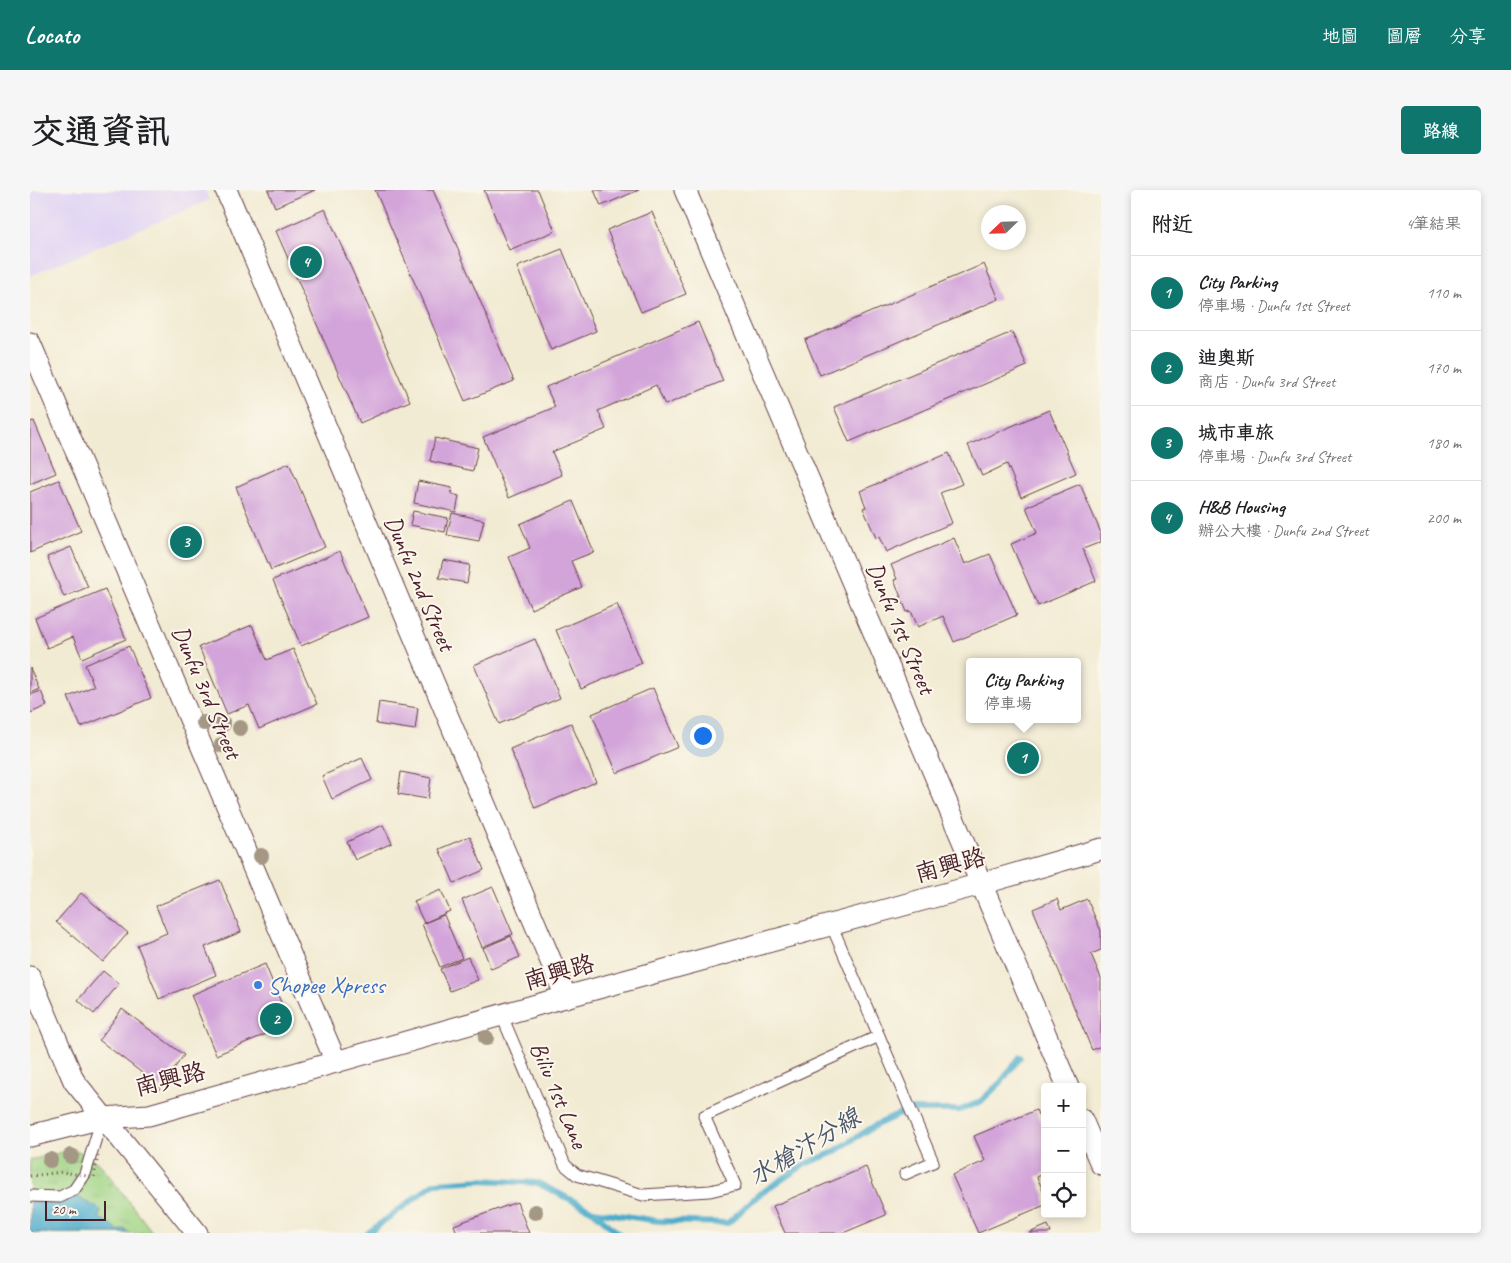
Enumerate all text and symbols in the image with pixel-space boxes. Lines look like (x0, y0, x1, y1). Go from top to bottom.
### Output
text: Locato (25, 20, 79, 50)
text: 地圖 (1322, 25, 1358, 47)
text: 圖層 (1386, 25, 1422, 47)
text: 分享 (1450, 25, 1486, 47)
button: 路線 (1401, 106, 1481, 154)
text: 交通資訊 (30, 109, 170, 154)
north arrow (981, 205, 1026, 250)
text: 附近 (1151, 211, 1193, 237)
text: 4筆結果 (1406, 214, 1461, 234)
pin: 4 (290, 243, 322, 281)
text: City Parking (1198, 270, 1277, 294)
text: 1 (1163, 283, 1171, 303)
text: 110 m (1427, 283, 1461, 303)
text: 停車場 · Dunfu 1st Street (1198, 296, 1350, 316)
text: 迪奧斯 (1198, 346, 1255, 370)
text: 2 (1163, 358, 1171, 378)
text: 170 m (1427, 358, 1461, 378)
text: 商店 · Dunfu 3rd Street (1198, 372, 1335, 392)
text: 城市車旅 (1198, 421, 1274, 445)
text: 3 (1163, 433, 1171, 453)
text: 180 m (1427, 433, 1461, 453)
text: 停車場 · Dunfu 3rd Street (1198, 447, 1351, 467)
text: H&B Housing (1198, 495, 1285, 519)
text: 4 (1163, 508, 1171, 528)
text: 200 m (1427, 508, 1461, 528)
street label: Dunfu 2nd Street (378, 511, 463, 657)
text: 辦公大樓 · Dunfu 2nd Street (1198, 521, 1369, 541)
pin: 3 (170, 523, 202, 561)
street label: Dunfu 1st Street (860, 558, 943, 700)
street label: Dunfu 3rd Street (166, 621, 249, 765)
popup (966, 658, 1081, 723)
text: City Parking (984, 668, 1063, 692)
text: 停車場 (984, 694, 1032, 714)
your location (690, 723, 716, 749)
pin: 1 (1007, 739, 1039, 777)
street label: 南興路 (911, 841, 989, 889)
street label: 南興路 (520, 948, 598, 996)
place label: Shopee Xpress (268, 970, 387, 1000)
marker: Shopee Xpress (252, 979, 264, 991)
pin: 2 (260, 1000, 292, 1038)
street label: Biliu 1st Lane (523, 1037, 596, 1155)
street label: 南興路 (131, 1056, 209, 1102)
map controls (1041, 1083, 1086, 1218)
button: + (1041, 1083, 1086, 1128)
water label: 水槍汴分線 (743, 1100, 868, 1193)
button: − (1041, 1128, 1086, 1173)
button: locate (1041, 1173, 1086, 1218)
scale bar (45, 1198, 106, 1221)
text: 20 m (52, 1201, 76, 1218)

